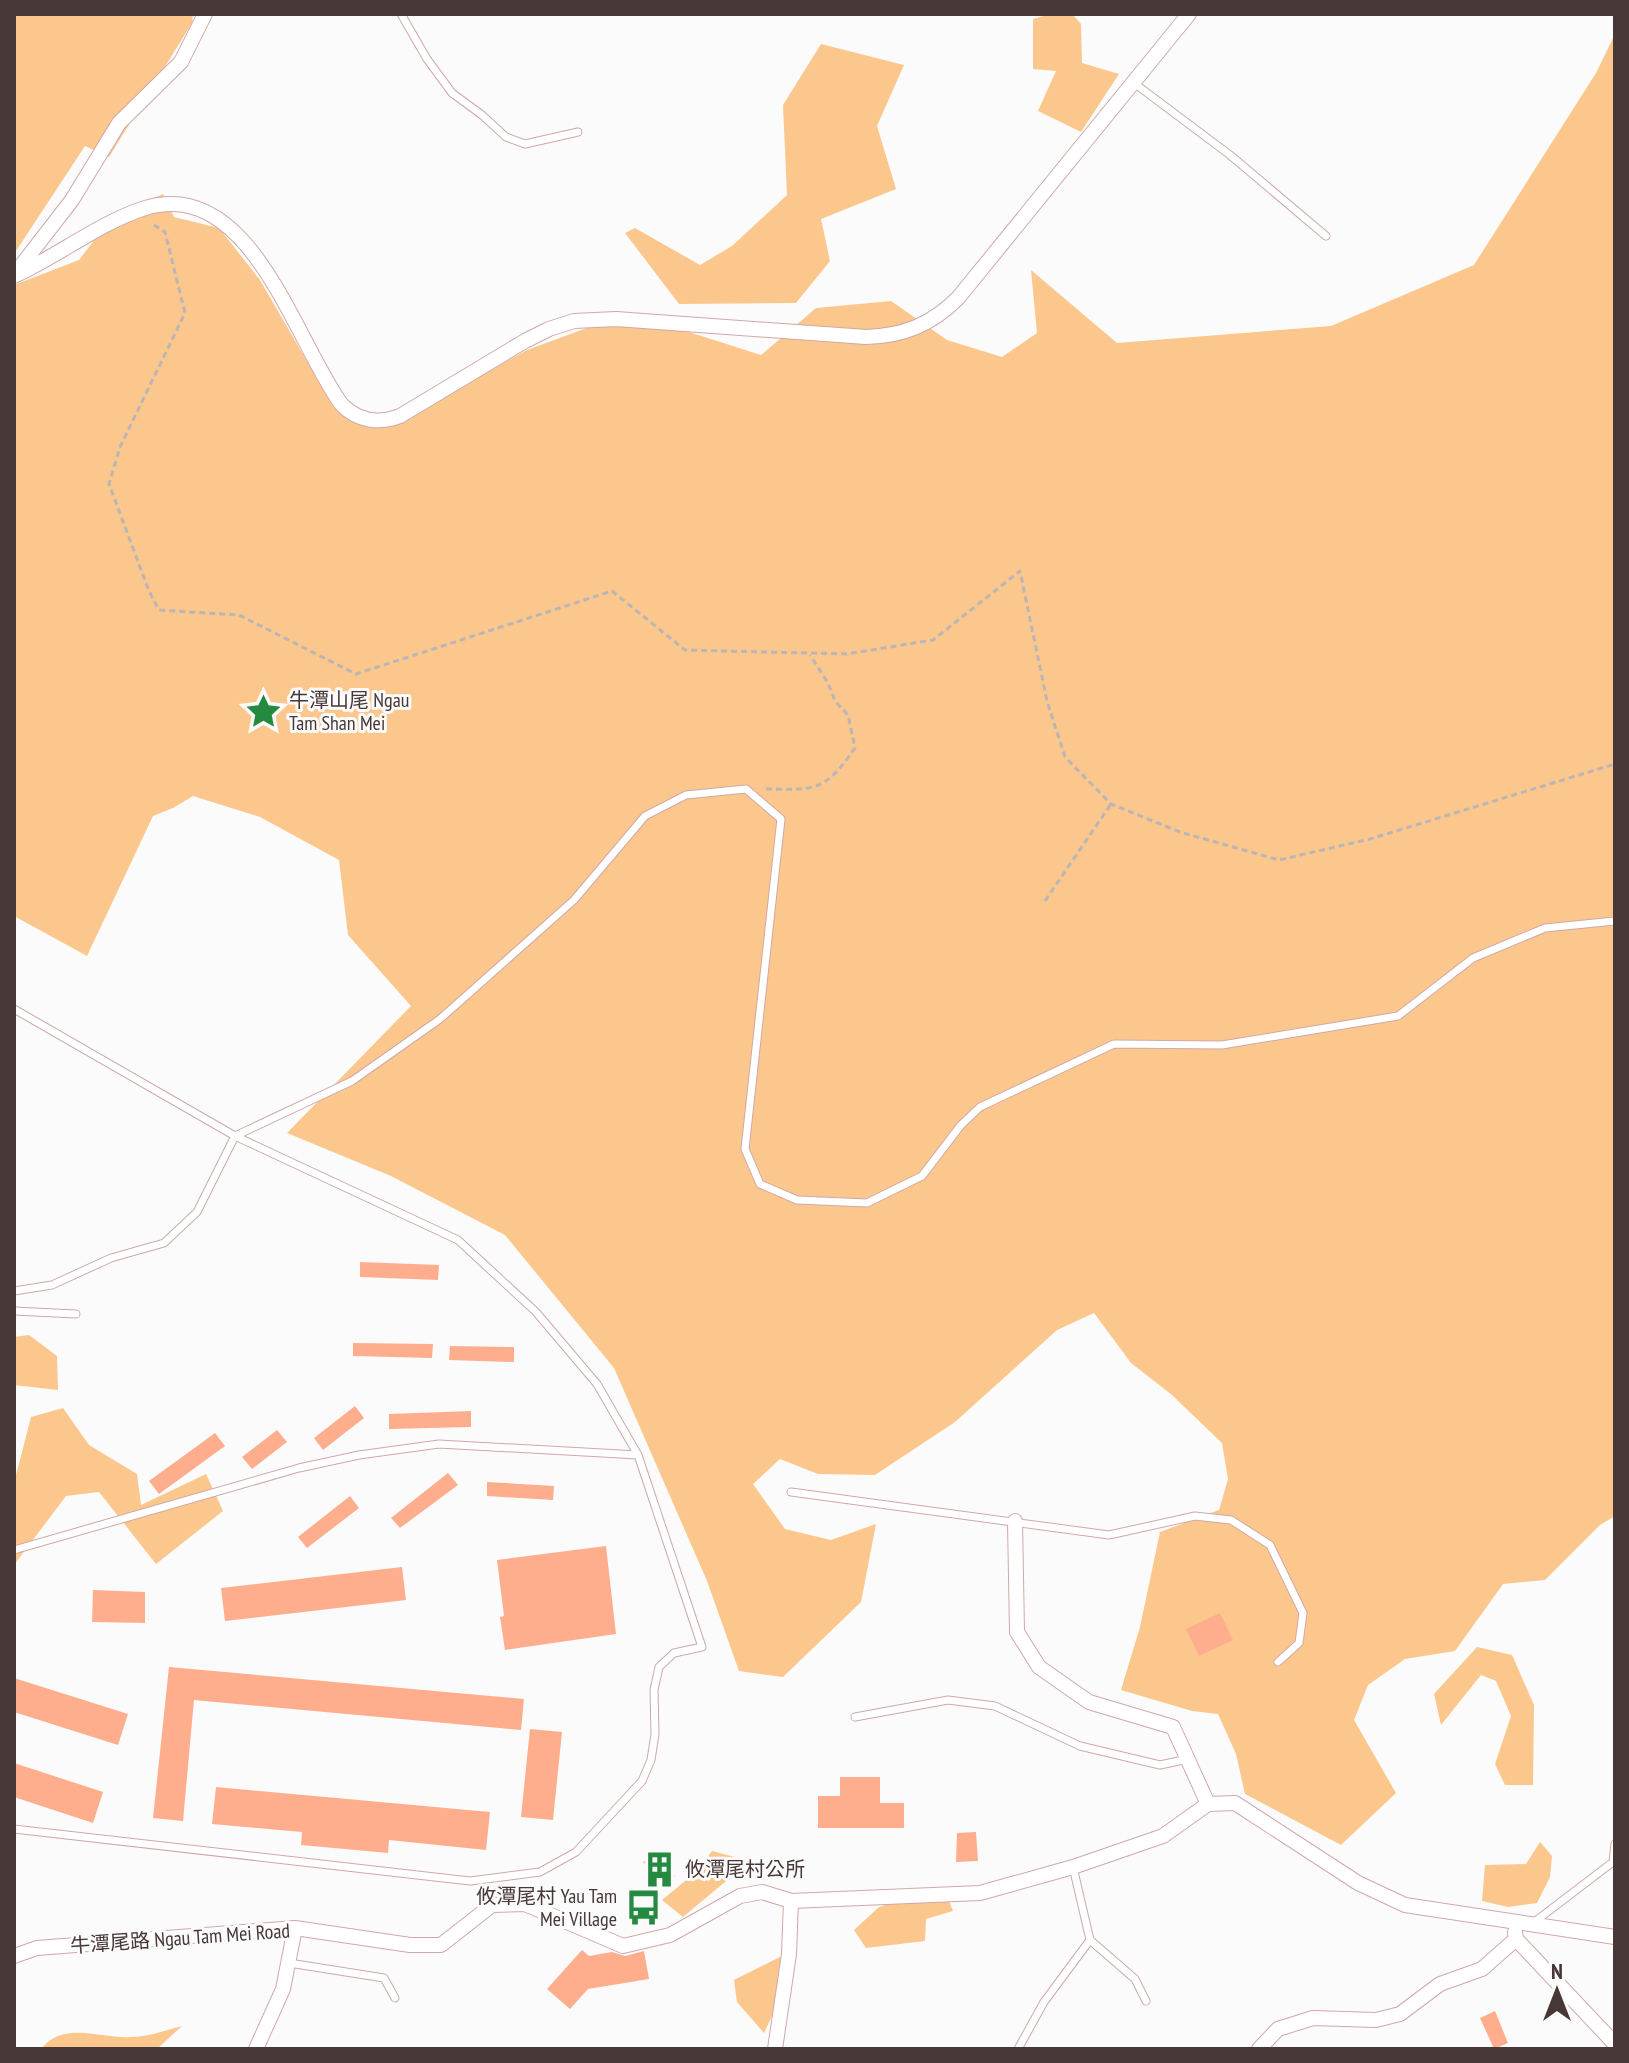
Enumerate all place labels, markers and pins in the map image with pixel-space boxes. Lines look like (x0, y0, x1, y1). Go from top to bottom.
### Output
place label: 牛潭山尾 Ngau Tam Shan Mei (289, 687, 409, 736)
place icon: 牛潭山尾 Ngau Tam Shan Mei (244, 692, 282, 730)
building icon: 攸潭尾村公所 (640, 1850, 678, 1888)
place label: 攸潭尾村公所 (685, 1856, 805, 1882)
place label: 攸潭尾村 Yau Tam Mei Village (476, 1883, 617, 1932)
bus stop icon: 攸潭尾村 Yau Tam Mei Village (624, 1888, 662, 1926)

